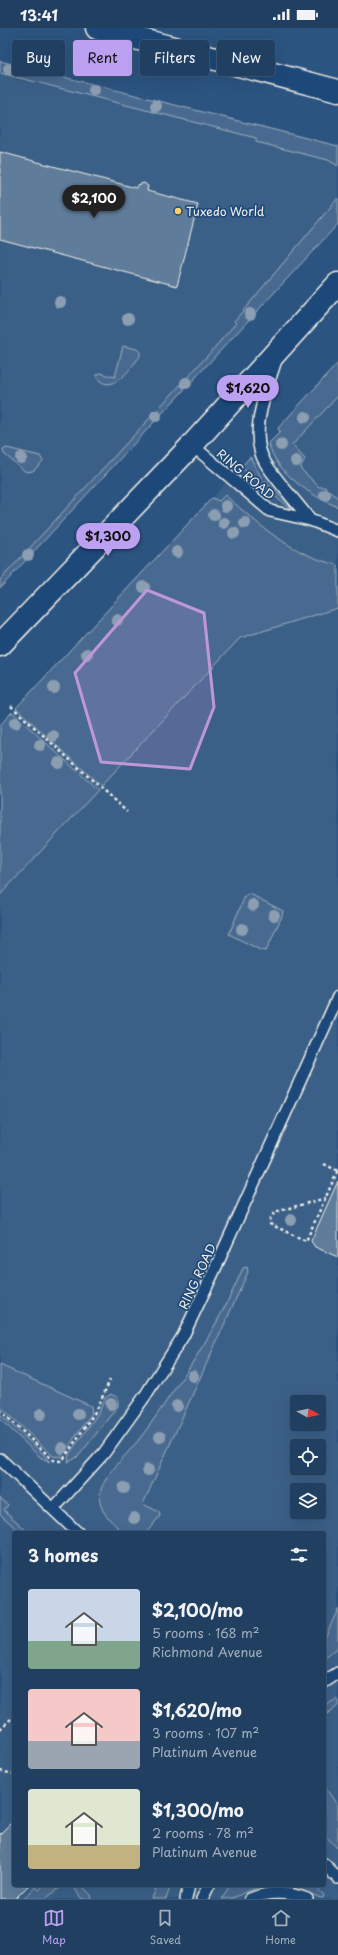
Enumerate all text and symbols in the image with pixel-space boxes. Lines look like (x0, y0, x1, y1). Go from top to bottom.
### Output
text: 13:41 (20, 3, 58, 26)
chip: Buy (12, 40, 65, 76)
chip: Rent (73, 40, 132, 76)
chip: Filters (140, 40, 209, 76)
chip: New (217, 40, 275, 76)
pin: $2,100 (61, 185, 127, 219)
text: $2,100 (71, 188, 117, 207)
place label: Tuxedo World (186, 202, 265, 220)
marker: Tuxedo World (173, 206, 183, 216)
pin: $1,620 (215, 375, 281, 409)
text: $1,620 (226, 378, 270, 397)
street label: RING ROAD (213, 444, 279, 504)
pin: $1,300 (75, 523, 141, 557)
text: $1,300 (85, 526, 131, 545)
street label: RING ROAD (174, 1240, 220, 1312)
north arrow (290, 1395, 326, 1431)
map controls (290, 1395, 326, 1519)
button: locate (290, 1439, 326, 1475)
button: layers (290, 1483, 326, 1519)
text: 3 homes (28, 1542, 98, 1568)
icon: filters (288, 1544, 310, 1566)
text: $2,100/mo (152, 1597, 243, 1623)
icon: home (60, 1605, 108, 1653)
text: 5 rooms · 168 m² (152, 1623, 259, 1642)
text: Richmond Avenue (152, 1642, 263, 1661)
text: $1,620/mo (152, 1697, 242, 1723)
icon: home (60, 1705, 108, 1753)
text: 3 rooms · 107 m² (152, 1723, 259, 1742)
text: Platinum Avenue (152, 1742, 257, 1761)
text: $1,300/mo (152, 1797, 244, 1823)
icon: home (60, 1805, 108, 1853)
text: 2 rooms · 78 m² (152, 1823, 254, 1842)
text: Platinum Avenue (152, 1842, 257, 1861)
tab: Map (42, 1907, 66, 1948)
tab: Saved (150, 1907, 181, 1948)
tab: Home (265, 1907, 296, 1948)

